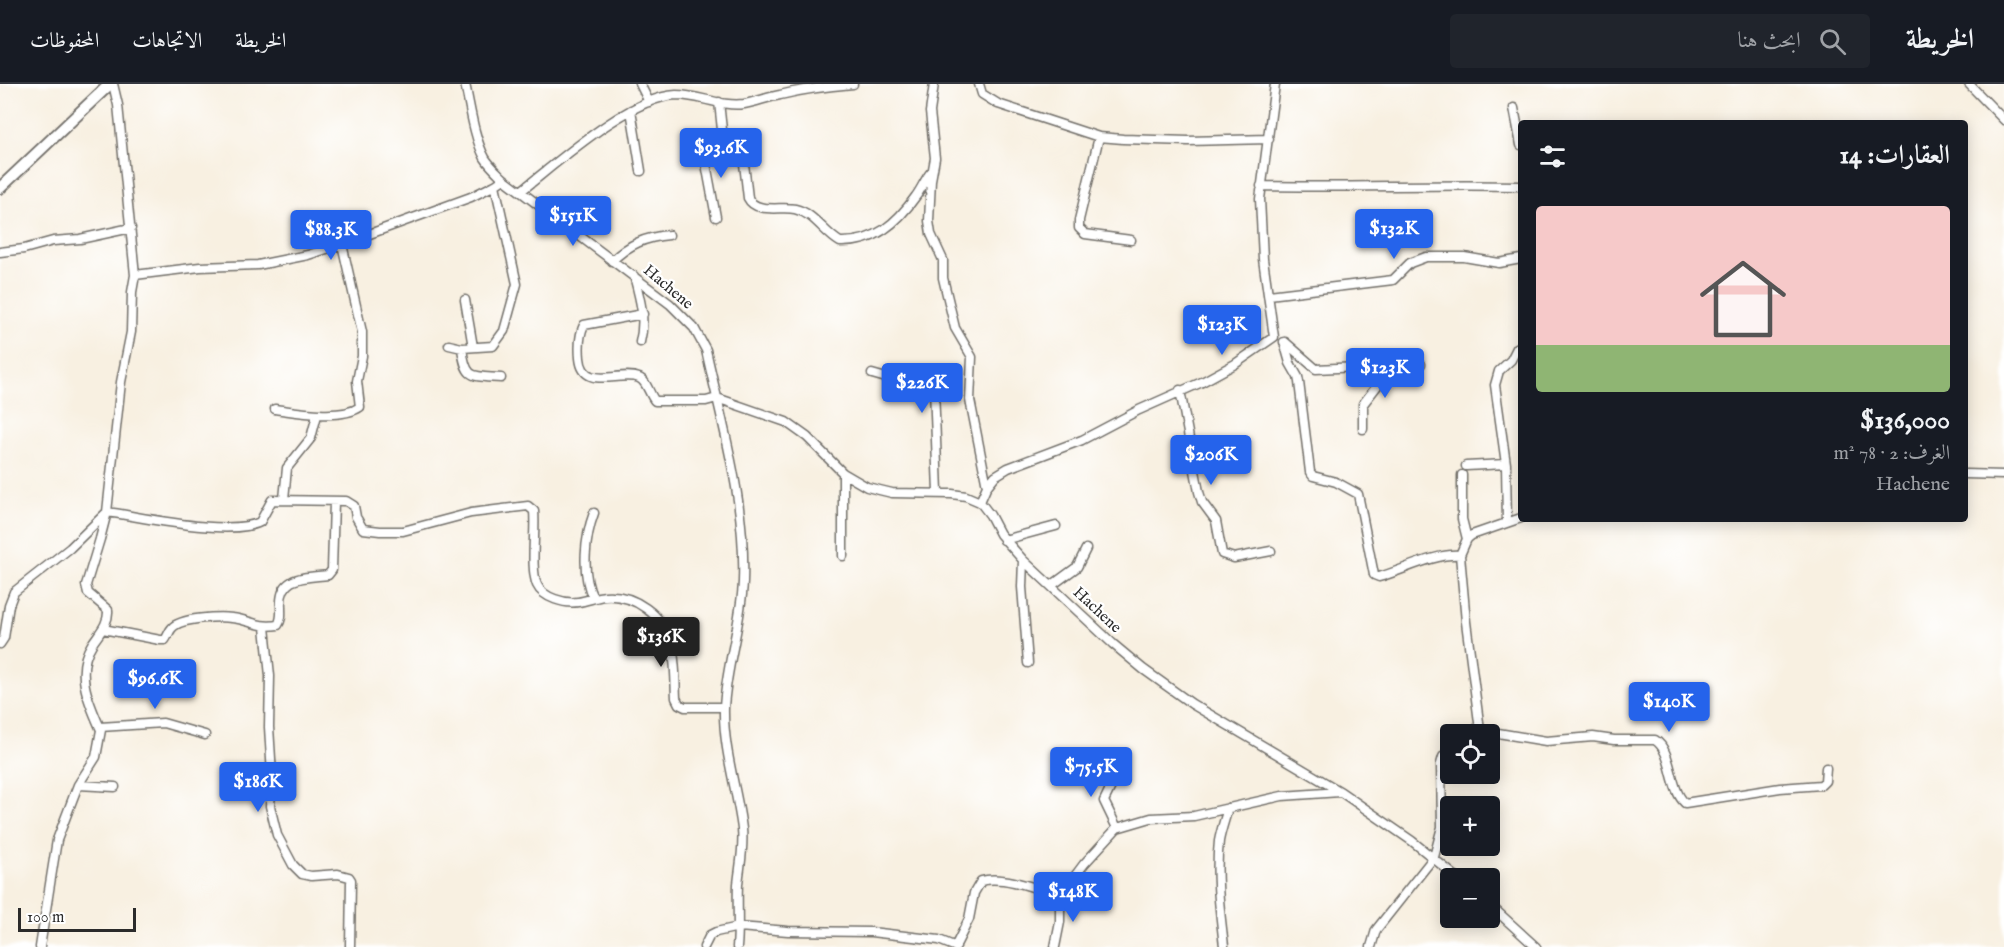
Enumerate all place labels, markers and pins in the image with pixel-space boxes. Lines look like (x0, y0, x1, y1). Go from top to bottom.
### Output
pin: $93.6K (672, 128, 770, 179)
pin: $151K (531, 196, 615, 247)
pin: $132K (1352, 209, 1436, 260)
pin: $88.3K (282, 210, 380, 261)
pin: $123K (1180, 305, 1264, 356)
pin: $123K (1343, 348, 1427, 399)
pin: $226K (880, 363, 964, 414)
pin: $206K (1169, 435, 1253, 486)
pin: $136K (619, 617, 703, 668)
pin: $96.6K (106, 659, 204, 710)
pin: $140K (1627, 682, 1711, 733)
pin: $75.5K (1042, 747, 1140, 798)
pin: $186K (216, 762, 300, 813)
pin: $148K (1031, 872, 1115, 923)

